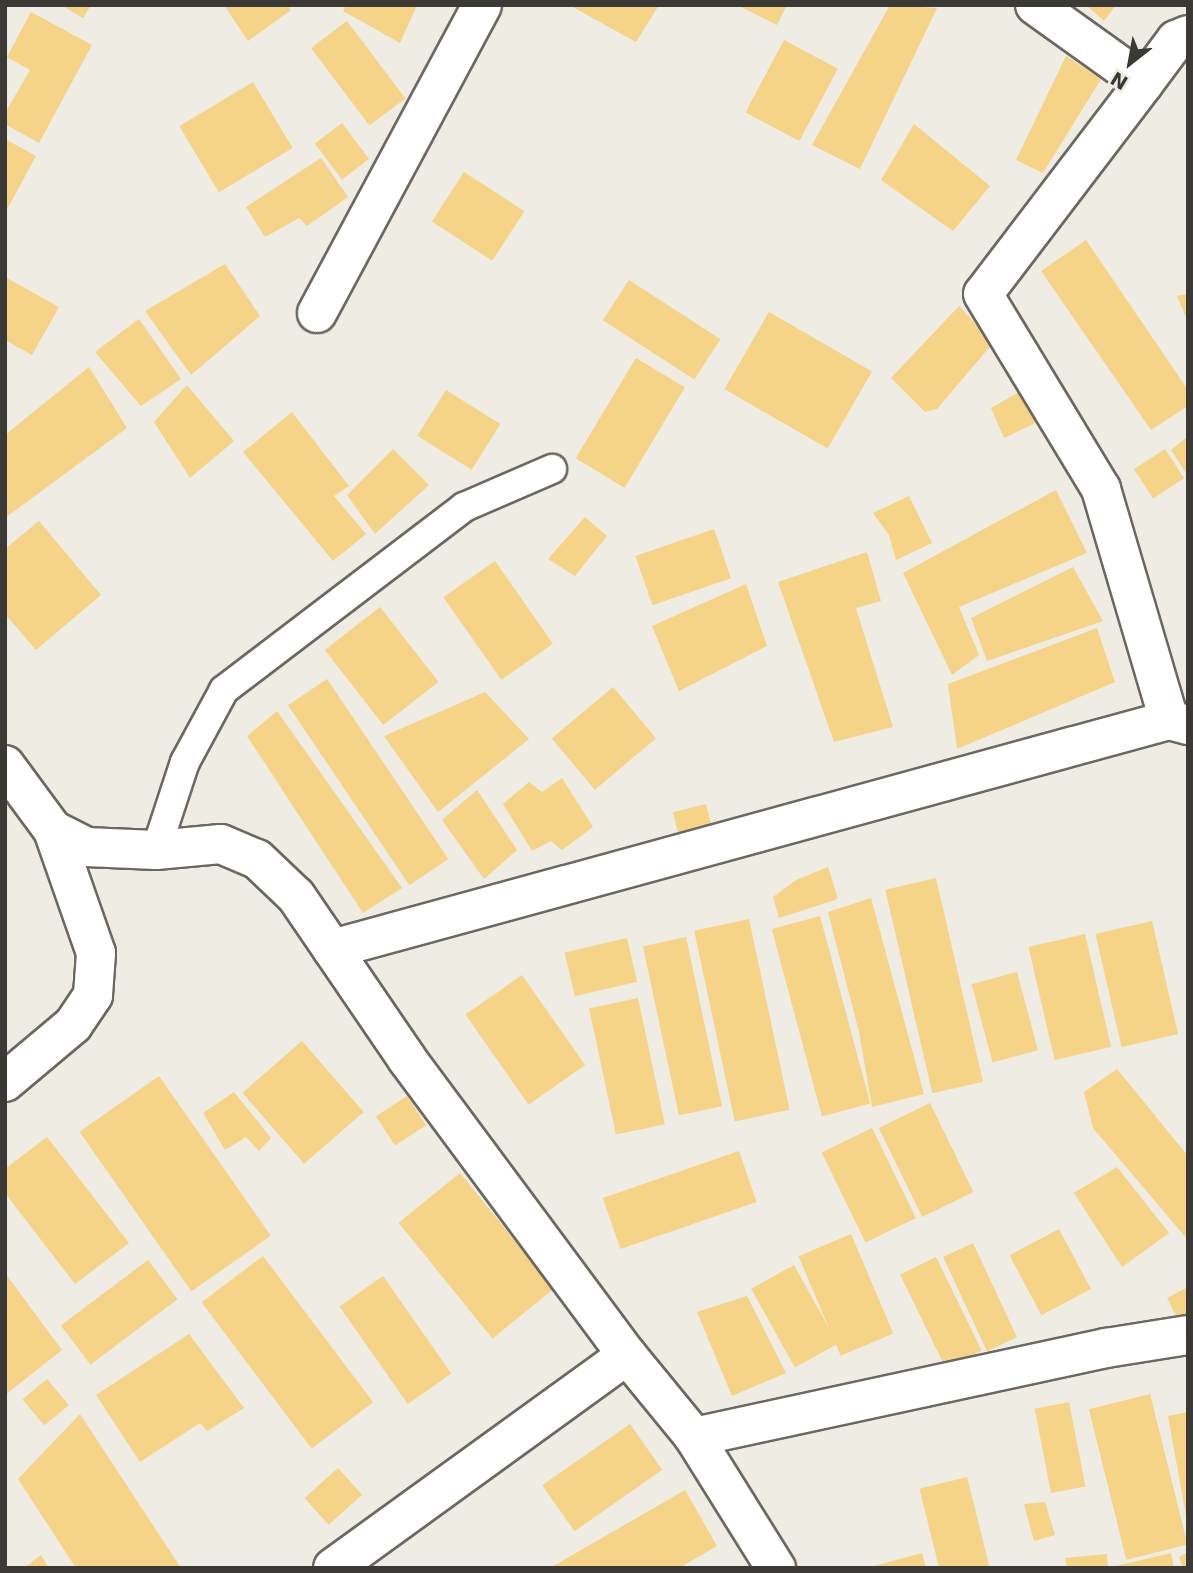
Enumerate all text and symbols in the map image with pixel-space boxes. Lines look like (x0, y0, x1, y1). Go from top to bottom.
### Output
north arrow (1095, 28, 1165, 98)
text: N (1107, 67, 1132, 95)

